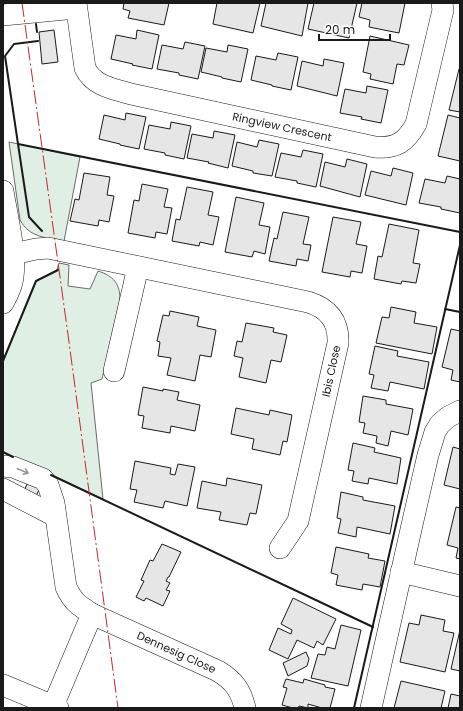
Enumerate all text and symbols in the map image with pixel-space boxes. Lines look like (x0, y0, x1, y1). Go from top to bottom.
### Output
scale bar (319, 16, 390, 42)
text: 20 m (325, 21, 355, 38)
street label: Ringview Crescent (231, 108, 333, 145)
street label: Ibis Close (318, 344, 344, 398)
one-way arrow (17, 468, 29, 475)
street label: Dennesig Close (134, 627, 219, 677)

